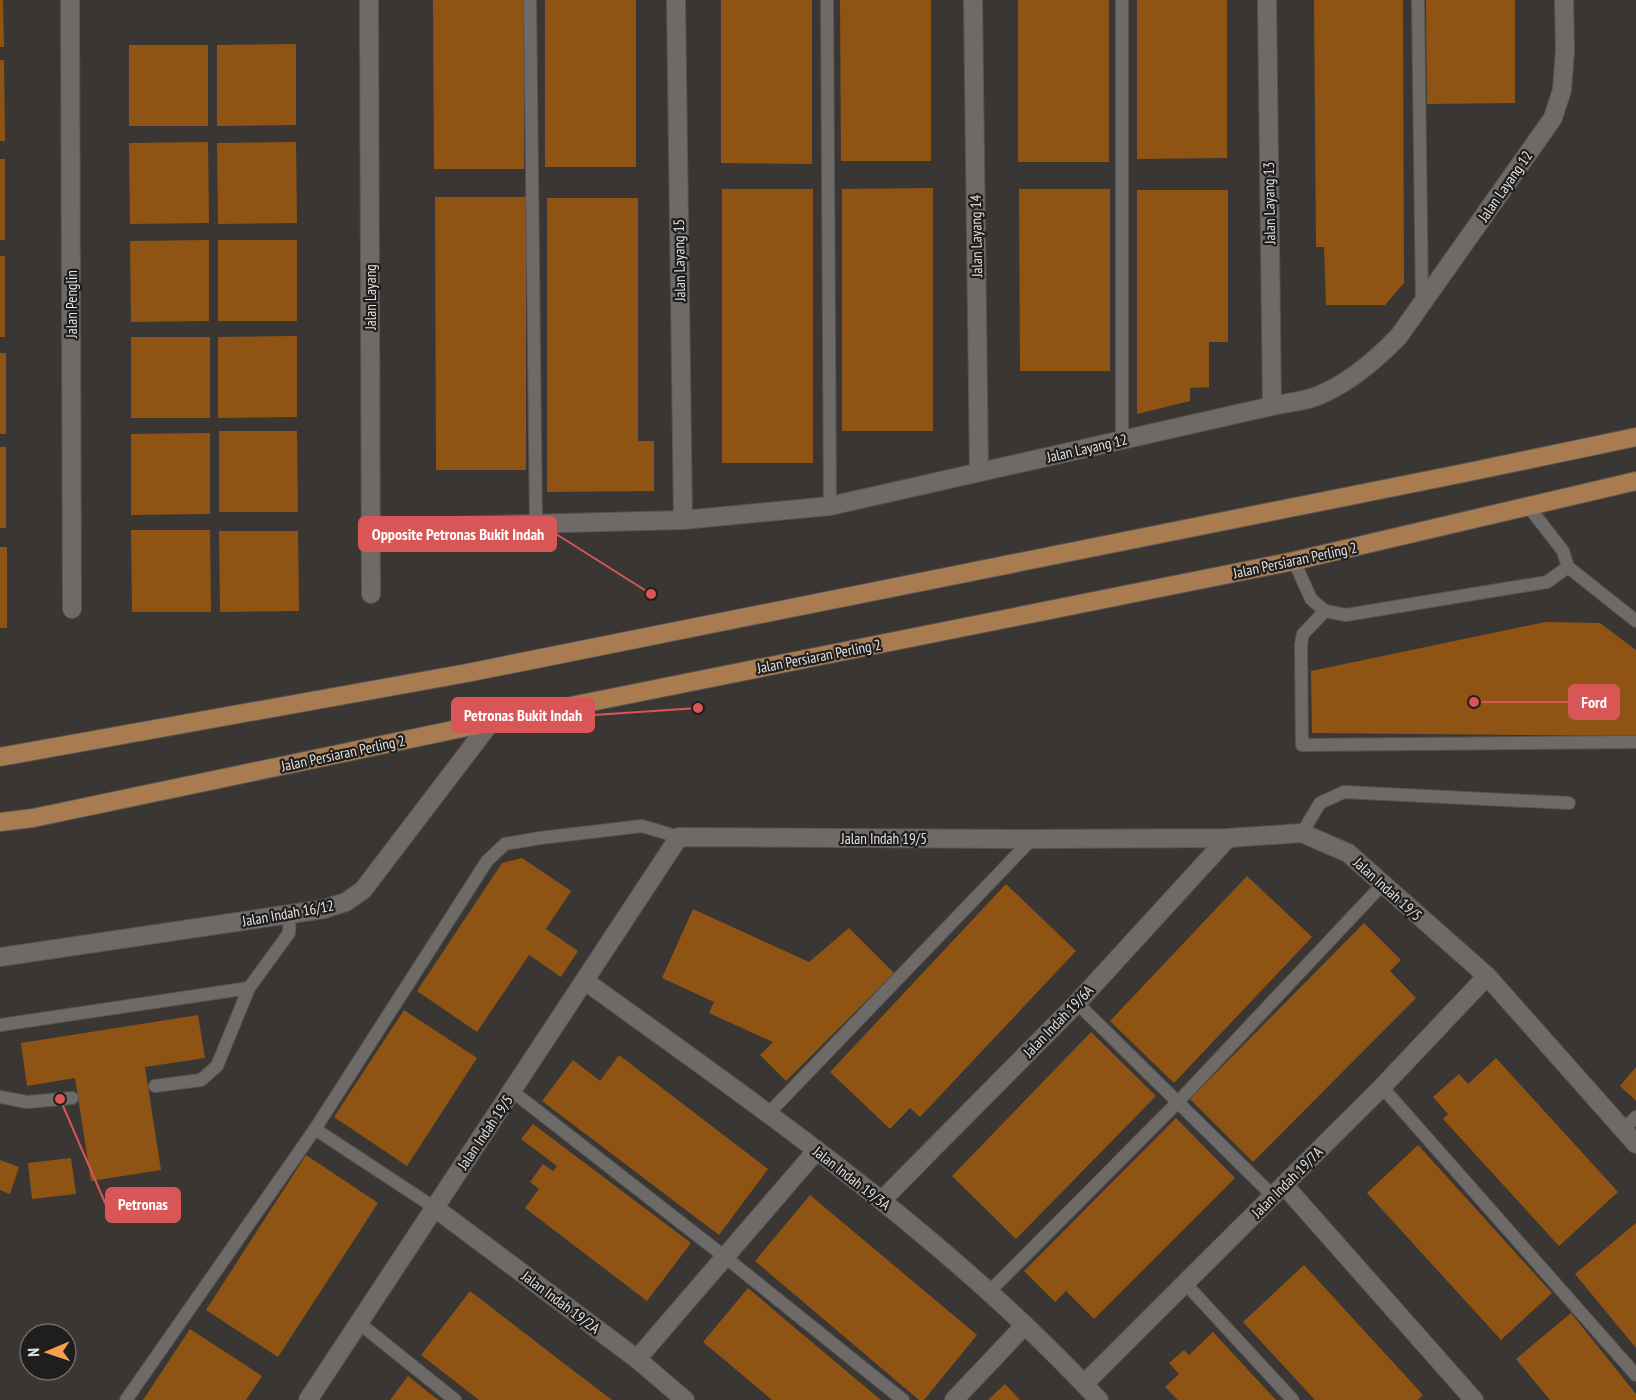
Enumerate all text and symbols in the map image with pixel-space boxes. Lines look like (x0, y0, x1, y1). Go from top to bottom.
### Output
street label: Jalan Layang 12 (1473, 147, 1536, 226)
street label: Jalan Layang 13 (1259, 162, 1279, 245)
street label: Jalan Layang 14 (966, 194, 986, 278)
street label: Jalan Layang 15 (669, 219, 689, 302)
street label: Jalan Layang (361, 264, 380, 331)
street label: Jalan Penglin (62, 270, 81, 339)
street label: Jalan Layang 12 (1044, 429, 1129, 467)
callout: Opposite Petronas Bukit Indah (359, 517, 556, 551)
text: Opposite Petronas Bukit Indah (372, 524, 544, 544)
street label: Jalan Persiaran Perling 2 (1230, 538, 1359, 583)
street label: Jalan Persiaran Perling 2 (754, 635, 883, 678)
callout: Ford (1569, 685, 1619, 719)
text: Ford (1581, 692, 1607, 712)
callout: Petronas Bukit Indah (452, 698, 594, 732)
text: Petronas Bukit Indah (464, 705, 582, 725)
street label: Jalan Persiaran Perling 2 (278, 731, 407, 776)
street label: Jalan Indah 19/5 (840, 829, 927, 848)
street label: Jalan Indah 19/5 (1349, 853, 1426, 925)
street label: Jalan Indah 16/12 (240, 896, 335, 931)
street label: Jalan Indah 19/6A (1018, 980, 1098, 1062)
street label: Jalan Indah 19/5 (453, 1091, 517, 1174)
street label: Jalan Indah 19/3A (809, 1141, 895, 1215)
street label: Jalan Indah 19/7A (1247, 1142, 1327, 1222)
callout: Petronas (106, 1188, 180, 1222)
text: Petronas (118, 1194, 168, 1214)
street label: Jalan Indah 19/2A (517, 1266, 605, 1338)
north arrow (18, 1322, 78, 1382)
text: N (23, 1348, 43, 1357)

